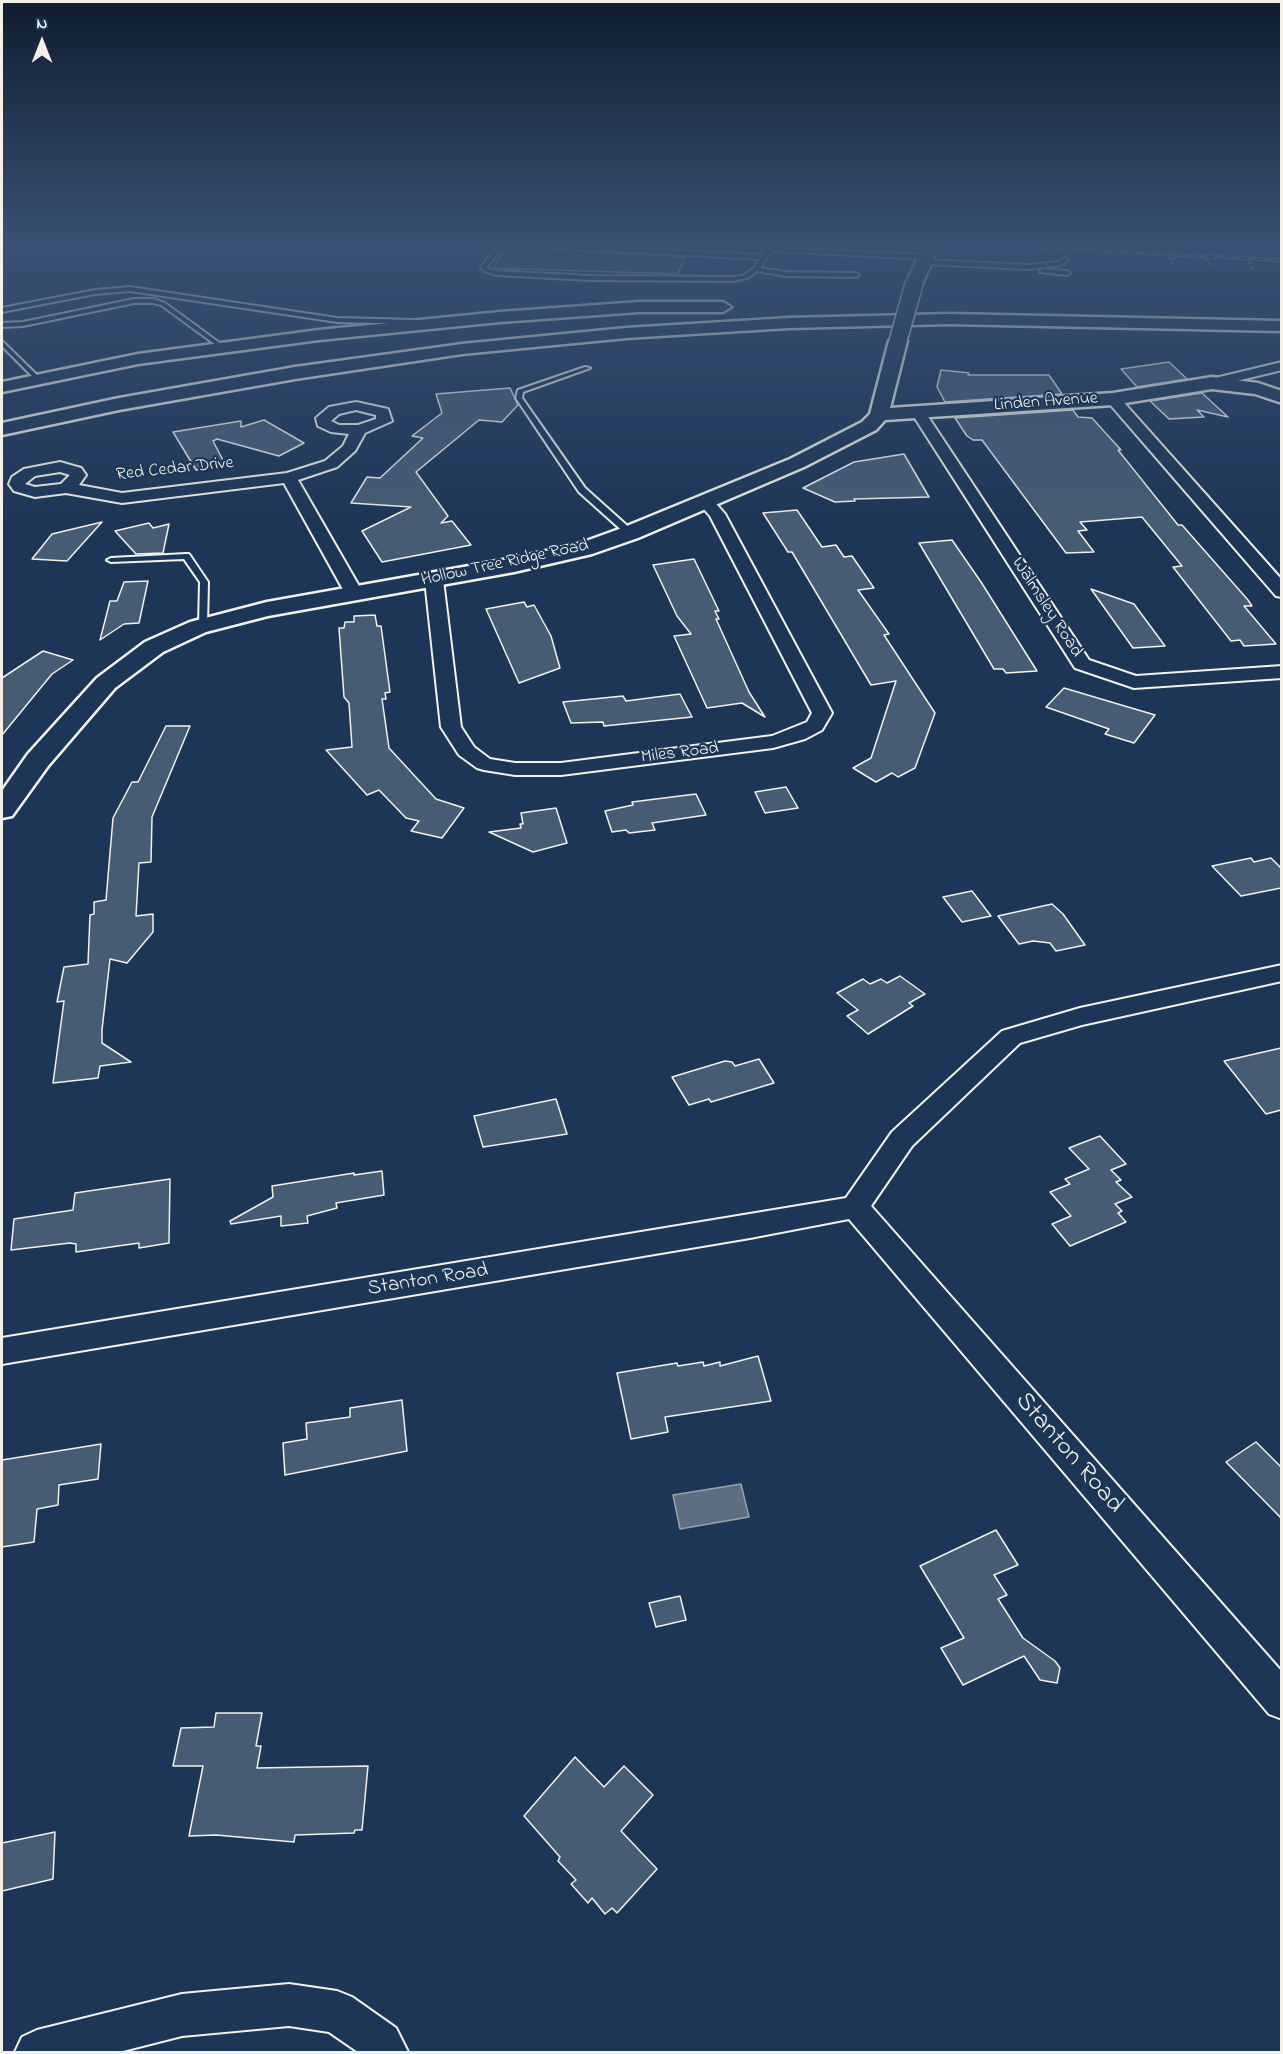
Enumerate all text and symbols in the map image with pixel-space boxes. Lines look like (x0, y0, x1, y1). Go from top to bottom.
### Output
north arrow (12, 12, 72, 72)
text: N (37, 12, 47, 36)
street label: Linden Avenue (993, 389, 1099, 417)
street label: Red Cedar Drive (115, 453, 235, 487)
street label: Hollow Tree Ridge Road (419, 536, 591, 592)
street label: Walmsley Road (1006, 554, 1086, 662)
street label: Miles Road (640, 739, 720, 769)
street label: Stanton Road (366, 1259, 490, 1303)
street label: Stanton Road (1007, 1387, 1129, 1521)

